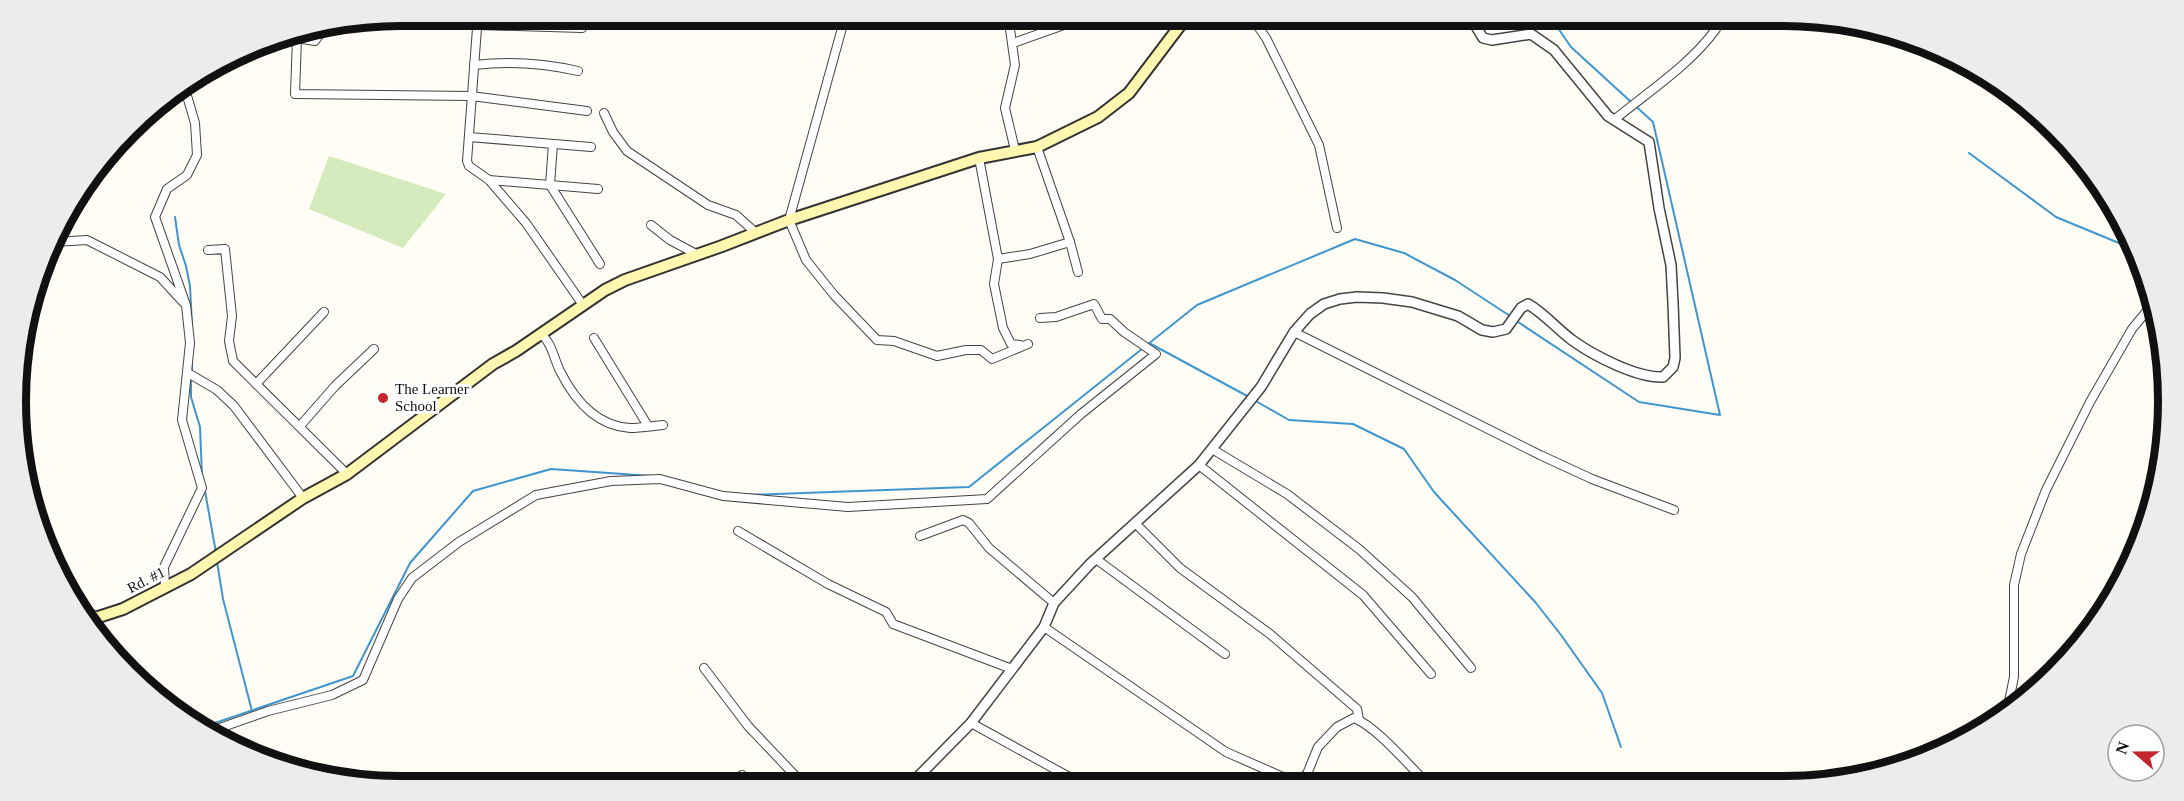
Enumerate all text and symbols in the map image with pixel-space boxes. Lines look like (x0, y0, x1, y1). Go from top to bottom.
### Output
place label: The Learner School (395, 381, 469, 414)
marker: The Learner School (376, 391, 390, 405)
street label: Rd. #1 (125, 564, 167, 596)
north arrow (2106, 723, 2166, 783)
text: N (2112, 739, 2132, 756)

